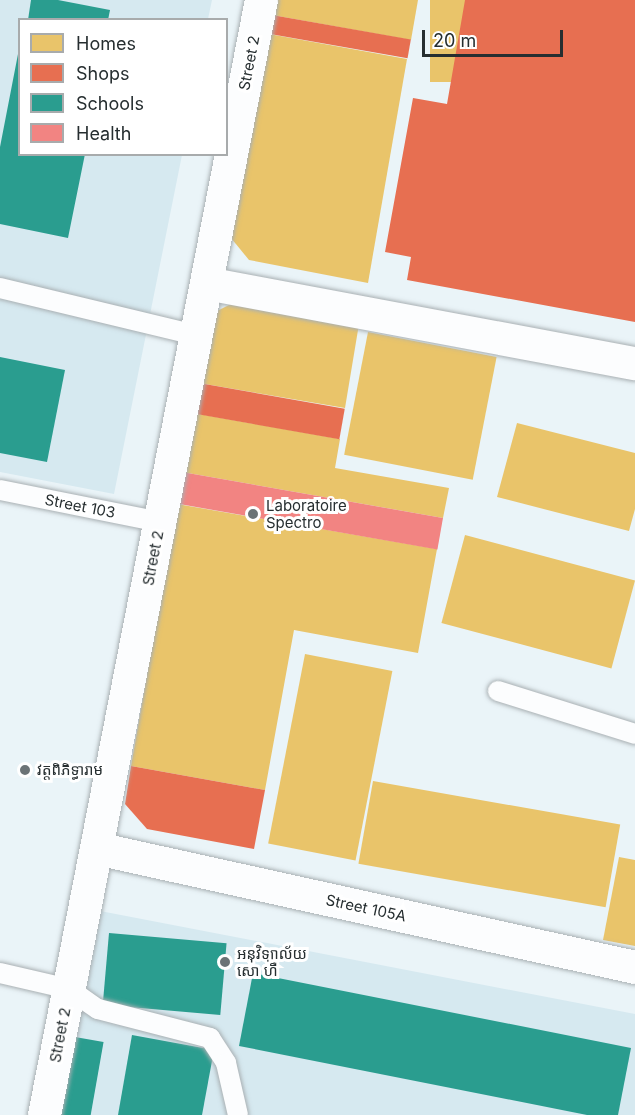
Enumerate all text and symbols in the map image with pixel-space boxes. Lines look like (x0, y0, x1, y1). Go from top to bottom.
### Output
legend (18, 18, 228, 156)
scale bar (425, 18, 566, 56)
text: 20 m (433, 30, 476, 51)
text: Homes (76, 33, 136, 54)
street label: Street 2 (235, 34, 263, 92)
text: Shops (76, 63, 130, 84)
text: Schools (76, 93, 144, 114)
text: Health (76, 123, 131, 144)
street label: Street 103 (43, 490, 117, 522)
place label: Laboratoire Spectro (266, 496, 347, 531)
marker: Laboratoire Spectro (244, 505, 262, 523)
street label: Street 2 (139, 529, 167, 587)
place label: វត្តពិភិទ្ធារាម (37, 761, 103, 779)
marker: វត្តពិភិទ្ធារាម (18, 763, 32, 777)
street label: Street 105A (324, 891, 408, 925)
place label: អនុវិទ្យាល័យ សោ ហឺ (237, 944, 307, 979)
marker: អនុវិទ្យាល័យ សោ ហឺ (218, 955, 232, 969)
street label: Street 2 (46, 1006, 74, 1064)

